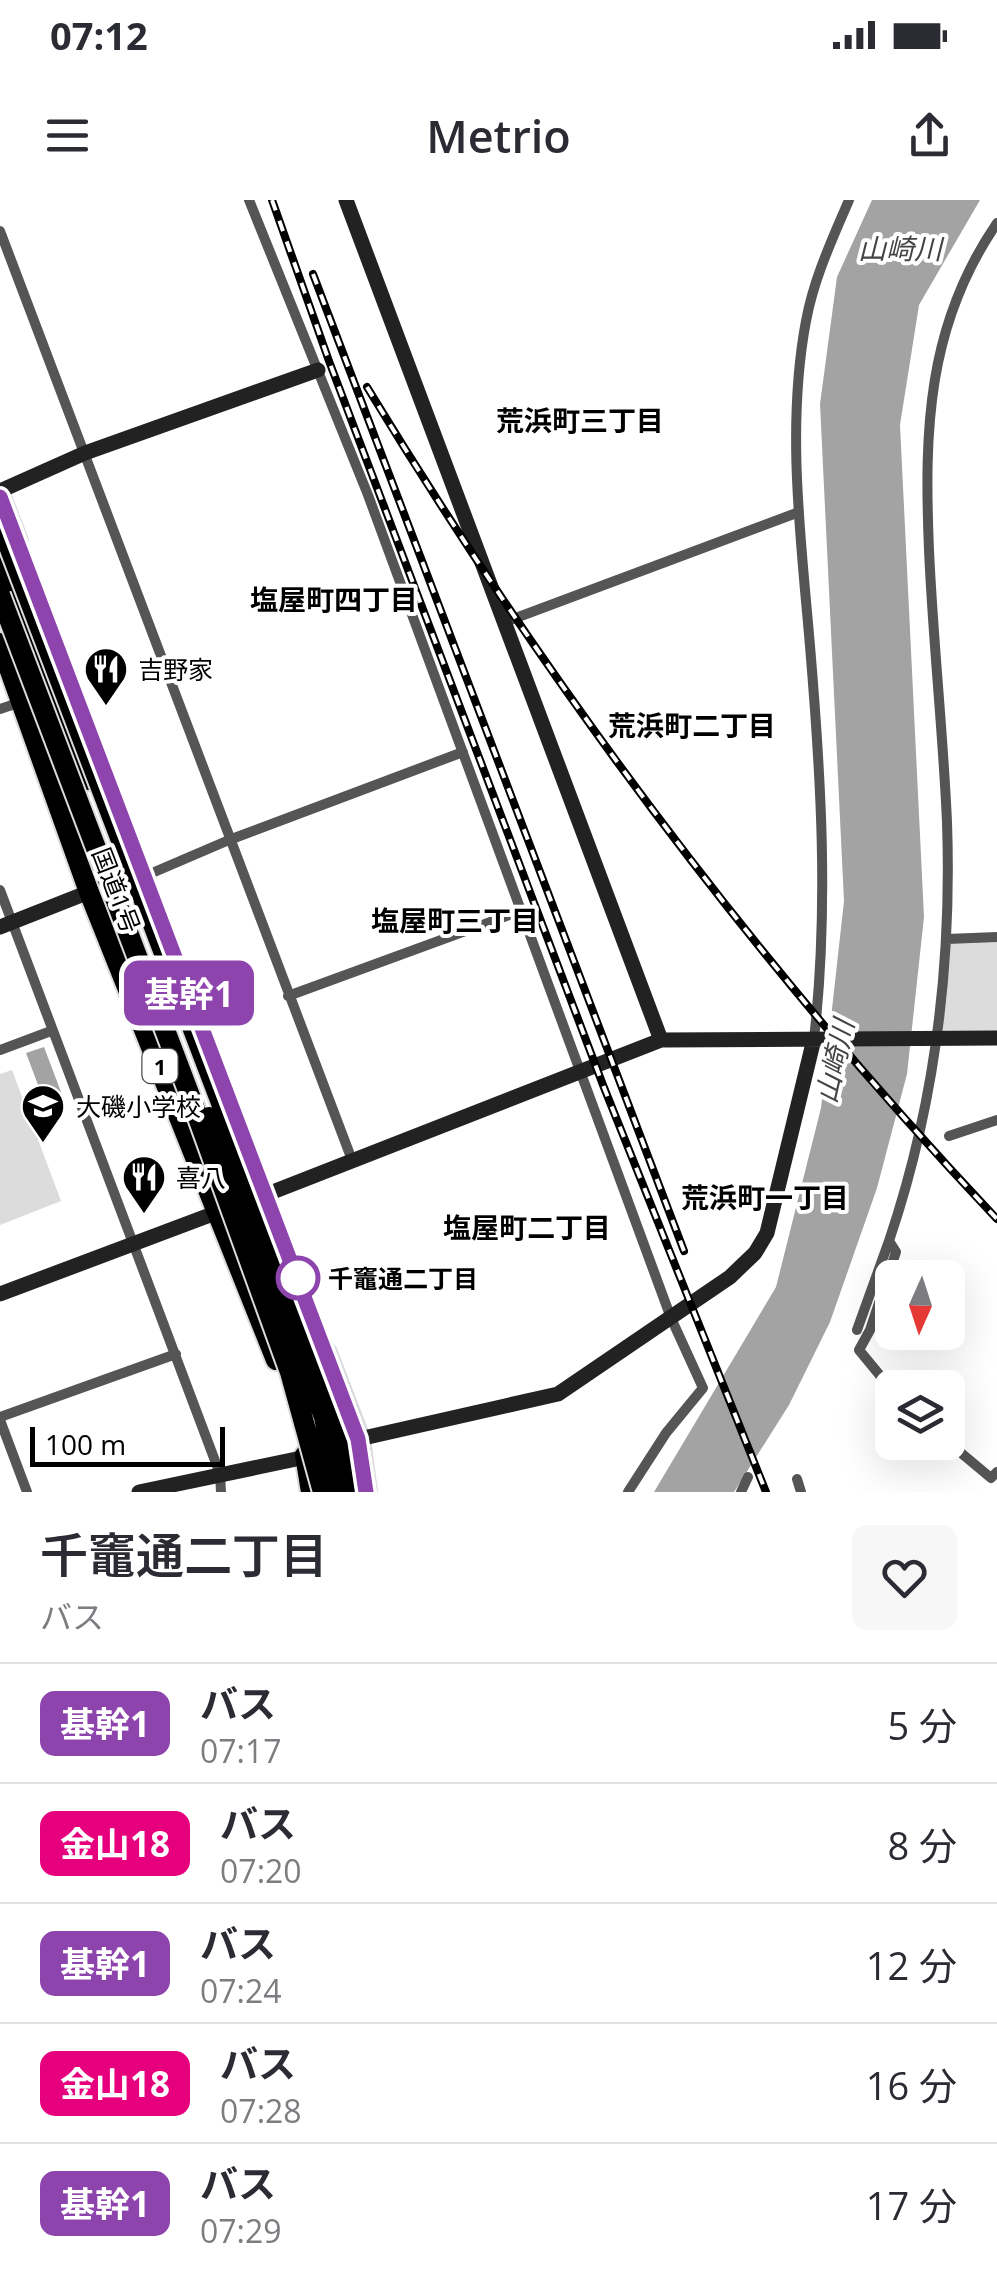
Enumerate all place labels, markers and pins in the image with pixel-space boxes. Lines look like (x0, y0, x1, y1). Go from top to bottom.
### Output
restaurant icon: 吉野家 (83, 646, 129, 707)
place label: 吉野家 (138, 652, 213, 686)
school or university icon: 大磯小学校 (20, 1083, 66, 1144)
place label: 大磯小学校 (76, 1089, 201, 1123)
restaurant icon: 喜八 (121, 1154, 167, 1215)
place label: 喜八 (176, 1160, 226, 1194)
marker: 千竈通二丁目 (277, 1257, 319, 1299)
place label: 千竈通二丁目 (328, 1261, 478, 1295)

